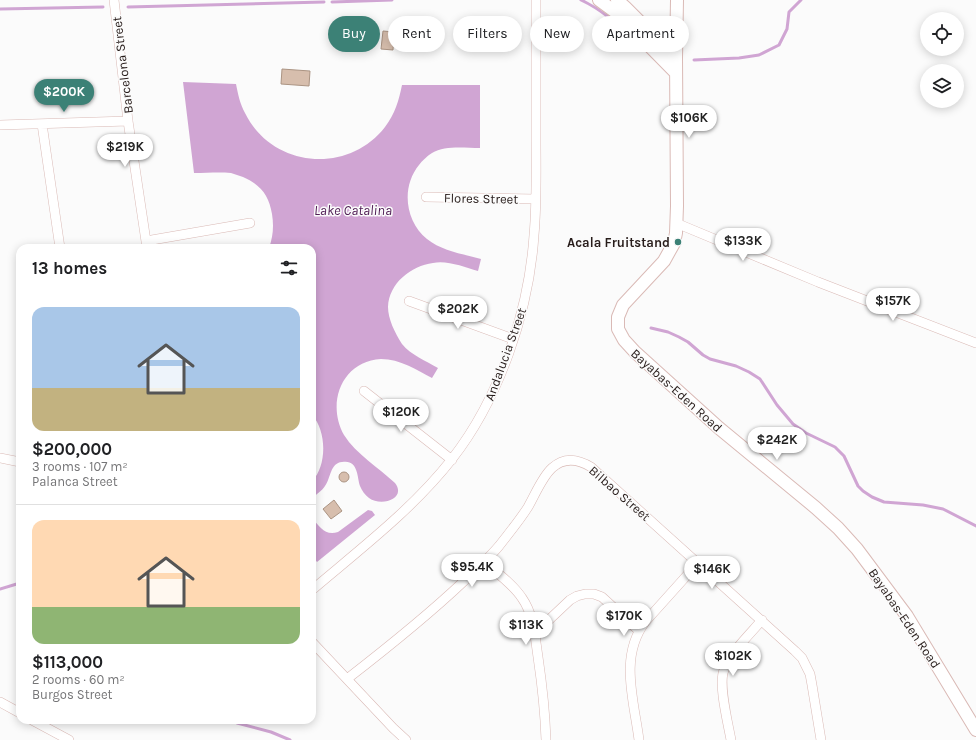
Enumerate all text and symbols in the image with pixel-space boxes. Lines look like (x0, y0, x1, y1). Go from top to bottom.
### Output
map controls (920, 12, 964, 108)
button: locate (920, 12, 964, 56)
street label: Barcelona Street (109, 15, 136, 114)
chip: Buy (328, 16, 380, 52)
chip: Rent (388, 16, 445, 52)
chip: Filters (453, 16, 522, 52)
chip: New (530, 16, 584, 52)
chip: Apartment (592, 16, 689, 52)
button: layers (920, 64, 964, 108)
pin: $200K (36, 79, 92, 113)
text: $200K (43, 84, 85, 99)
pin: $106K (661, 105, 717, 139)
text: $106K (670, 110, 708, 125)
pin: $219K (97, 134, 153, 168)
text: $219K (106, 139, 144, 154)
street label: Flores Street (444, 190, 518, 207)
water label: Lake Catalina (314, 202, 392, 219)
pin: $133K (715, 228, 771, 262)
text: $133K (724, 233, 762, 248)
place label: Acala Fruitstand (567, 235, 670, 250)
marker: Acala Fruitstand (673, 237, 683, 247)
icon: filters (278, 257, 300, 279)
text: 13 homes (32, 258, 107, 278)
pin: $157K (865, 288, 921, 322)
text: $157K (875, 293, 911, 308)
pin: $202K (430, 296, 486, 330)
text: $202K (437, 301, 479, 316)
street label: Andalucia Street (482, 305, 529, 403)
icon: home (130, 333, 202, 405)
street label: Bayabas-Eden Road (628, 346, 725, 435)
pin: $120K (373, 399, 429, 433)
text: $120K (382, 404, 420, 419)
pin: $242K (749, 427, 805, 461)
text: $242K (757, 432, 797, 447)
text: $200,000 (32, 439, 112, 459)
text: 3 rooms · 107 m² (32, 459, 128, 474)
street label: Bilbao Street (586, 463, 653, 524)
text: Palanca Street (32, 474, 118, 489)
icon: home (130, 546, 202, 618)
pin: $95.4K (439, 554, 505, 588)
pin: $146K (684, 556, 740, 590)
text: $95.4K (450, 559, 494, 574)
text: $146K (693, 561, 731, 576)
street label: Bayabas-Eden Road (866, 566, 944, 671)
pin: $170K (596, 603, 652, 637)
text: $170K (606, 608, 642, 623)
pin: $113K (498, 612, 554, 646)
text: $113K (509, 617, 543, 632)
pin: $102K (705, 643, 761, 677)
text: $102K (714, 648, 752, 663)
text: $113,000 (32, 652, 103, 672)
text: 2 rooms · 60 m² (32, 672, 125, 687)
text: Burgos Street (32, 687, 113, 702)

